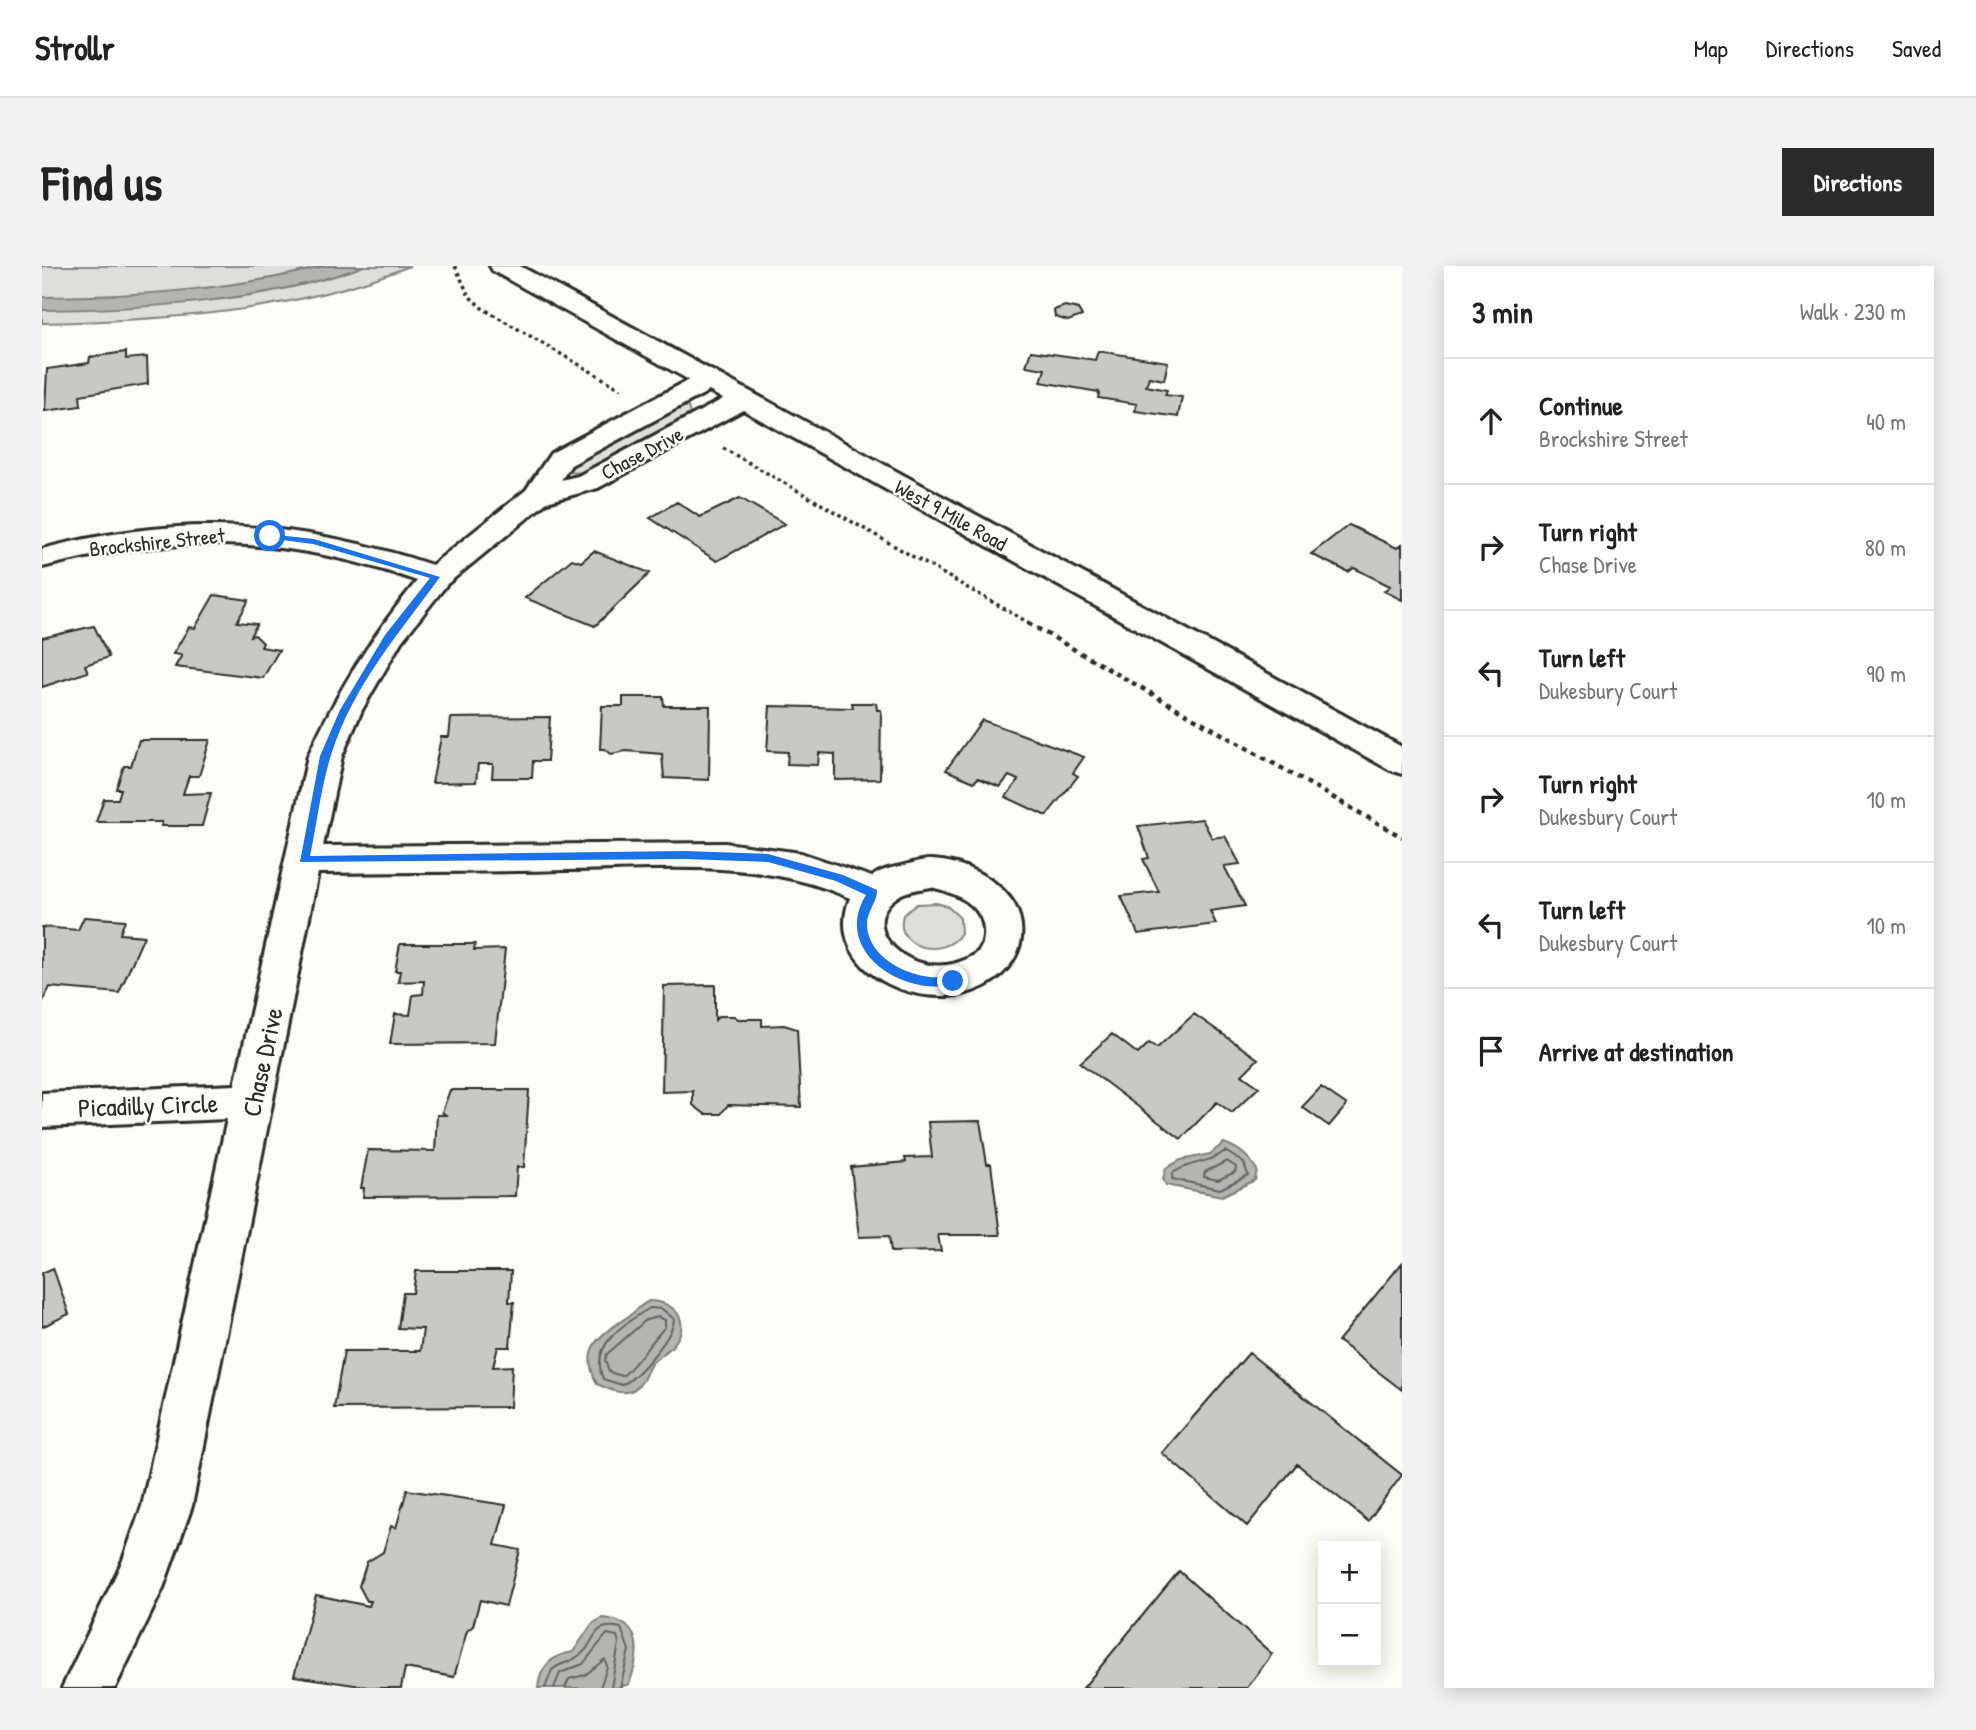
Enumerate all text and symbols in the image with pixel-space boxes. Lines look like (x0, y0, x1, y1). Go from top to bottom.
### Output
text: Strollr (35, 26, 114, 70)
text: Map (1694, 32, 1728, 64)
text: Directions (1766, 32, 1854, 64)
text: Saved (1892, 32, 1941, 64)
button: Directions (1782, 148, 1934, 216)
text: Find us (42, 149, 162, 215)
text: 3 min (1472, 292, 1533, 332)
text: Walk · 230 m (1800, 296, 1906, 327)
text: Continue (1539, 388, 1623, 423)
icon: ahead (1472, 402, 1510, 440)
text: 40 m (1866, 406, 1906, 437)
street label: Chase Drive (596, 419, 688, 487)
text: Brockshire Street (1539, 423, 1688, 454)
street label: West 9 Mile Road (890, 472, 1012, 558)
text: Turn right (1539, 514, 1637, 549)
street label: Brockshire Street (88, 520, 227, 564)
route start (254, 520, 285, 551)
icon: right (1472, 528, 1510, 566)
text: 80 m (1865, 532, 1906, 563)
text: Chase Drive (1539, 549, 1637, 580)
text: Turn left (1539, 640, 1625, 675)
icon: left (1472, 654, 1510, 692)
text: 90 m (1866, 658, 1906, 689)
text: Dukesbury Court (1539, 675, 1677, 706)
text: Turn right (1539, 766, 1637, 801)
icon: right (1472, 780, 1510, 818)
text: 10 m (1866, 784, 1906, 815)
text: Dukesbury Court (1539, 801, 1677, 832)
text: Turn left (1539, 892, 1625, 927)
icon: left (1472, 906, 1510, 944)
text: 10 m (1866, 910, 1906, 941)
text: Dukesbury Court (1539, 927, 1677, 958)
route end (937, 965, 968, 996)
street label: Chase Drive (233, 1004, 291, 1120)
icon: arrive (1472, 1032, 1510, 1070)
text: Arrive at destination (1539, 1034, 1734, 1069)
street label: Picadilly Circle (77, 1085, 219, 1125)
map controls (1318, 1541, 1381, 1667)
button: + (1318, 1541, 1381, 1604)
button: − (1318, 1604, 1381, 1667)

